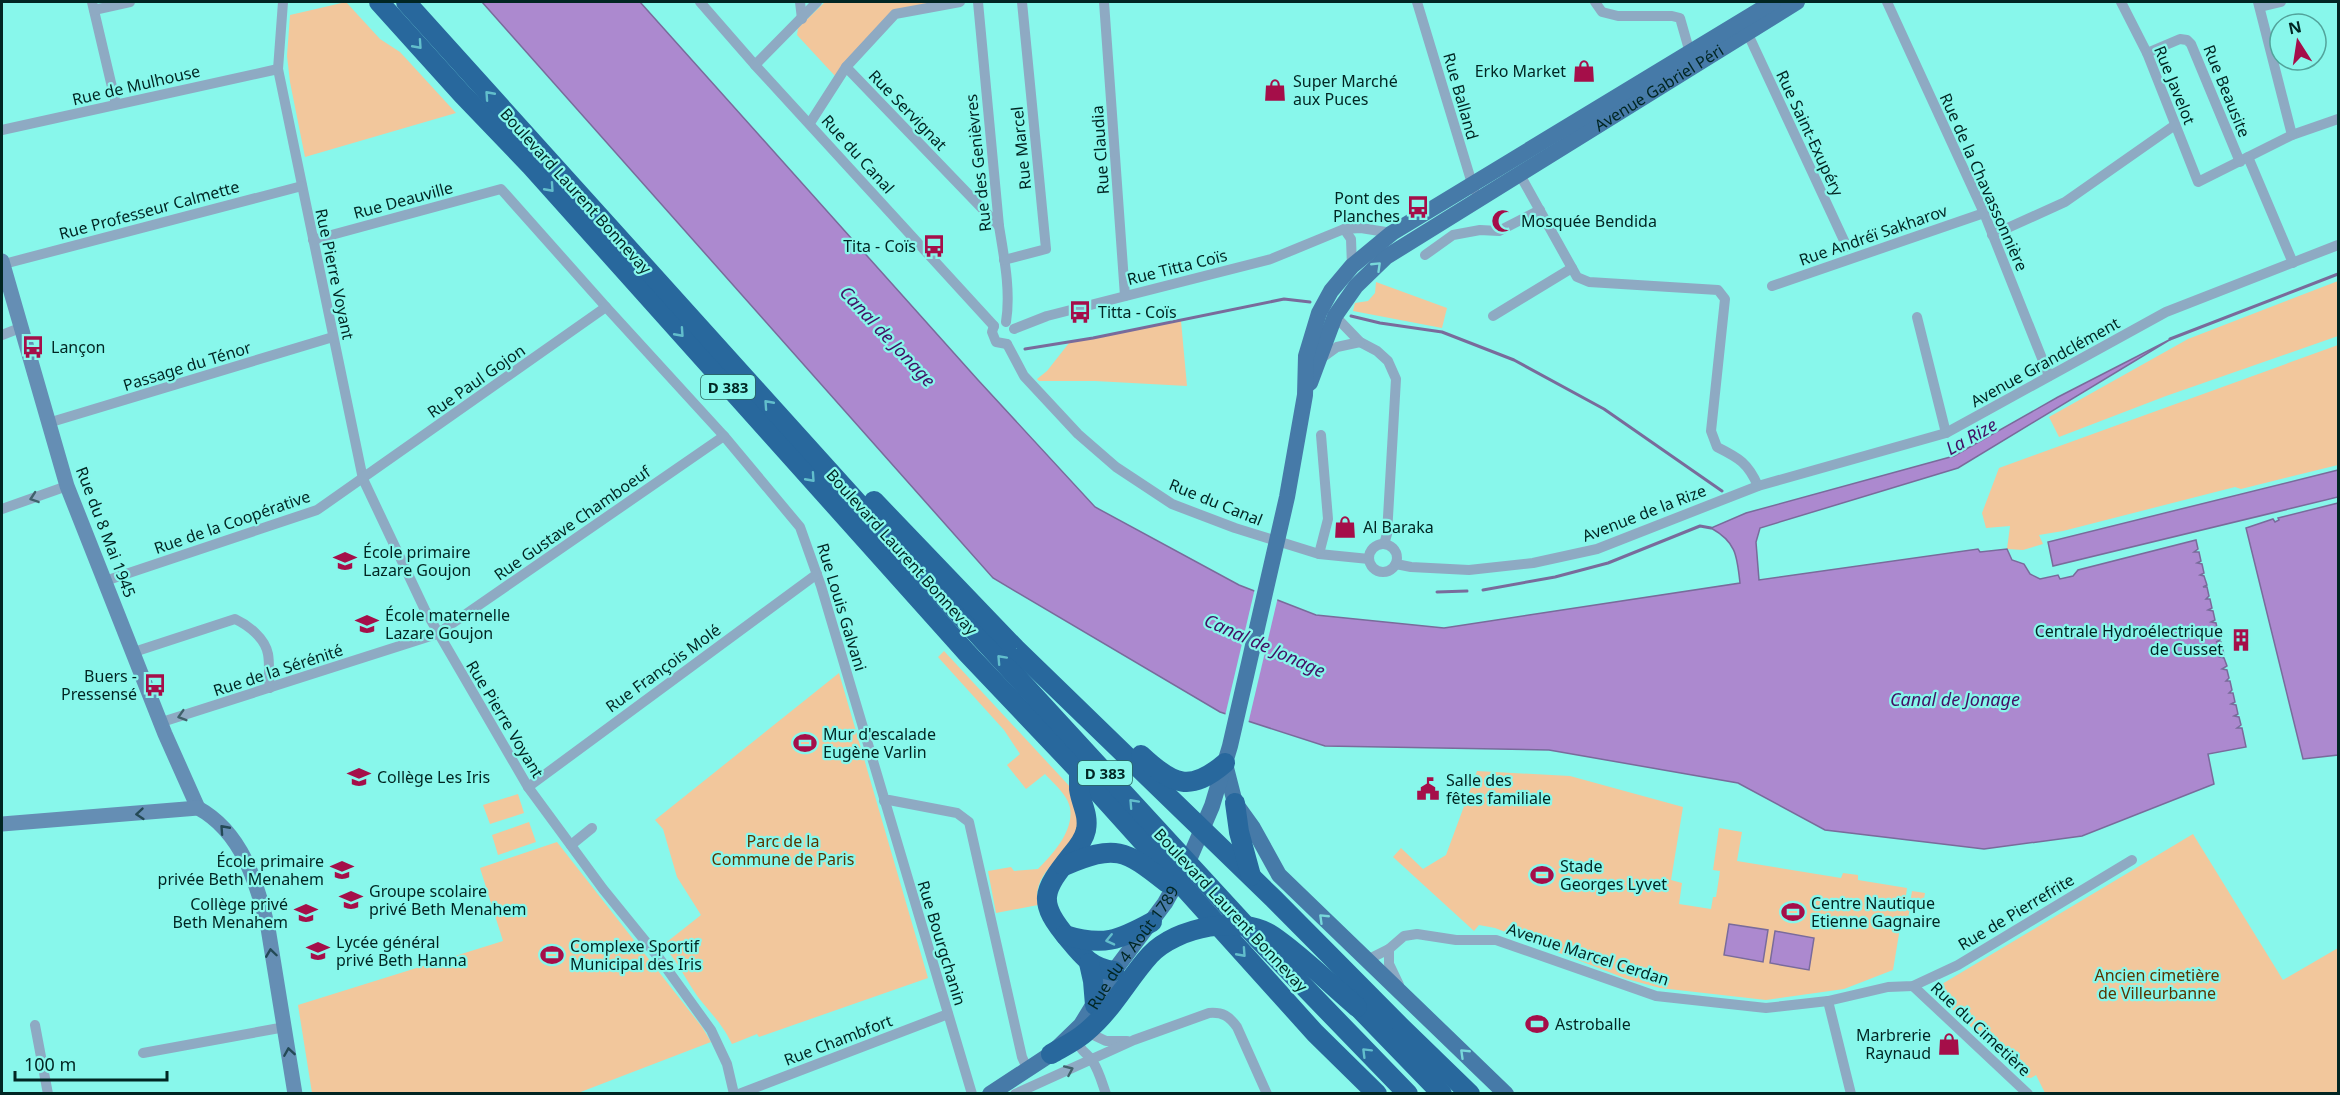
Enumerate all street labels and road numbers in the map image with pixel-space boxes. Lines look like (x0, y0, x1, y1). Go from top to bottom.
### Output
street label: Avenue Gabriel Péri (1590, 39, 1728, 136)
street label: Rue Beausite (2198, 41, 2256, 141)
street label: Rue Javelot (2149, 42, 2201, 128)
street label: Rue Balland (1438, 50, 1484, 142)
street label: Rue de Mulhouse (70, 60, 202, 110)
street label: Rue Servignat (864, 65, 952, 155)
street label: Rue Saint-Exupéry (1771, 66, 1849, 200)
street label: Rue de la Chavassonnière (1935, 90, 2033, 274)
street label: Rue des Genièvres (960, 93, 996, 233)
street label: Boulevard Laurent Bonnevay (495, 103, 657, 279)
street label: Rue Marcel (1006, 105, 1036, 191)
street label: Rue Claudia (1086, 105, 1114, 195)
street label: Rue du Canal (817, 110, 899, 198)
street label: Rue Professeur Calmette (56, 175, 242, 245)
street label: Rue Deauville (351, 176, 455, 224)
street label: Rue Andréï Sakharov (1796, 199, 1951, 271)
street label: Rue Pierre Voyant (310, 206, 360, 342)
street label: Rue Titta Coïs (1125, 244, 1229, 290)
street label: Avenue Grandclément (1966, 312, 2124, 412)
street label: Passage du Ténor (120, 336, 254, 396)
street label: Rue Paul Gojon (423, 339, 529, 423)
road number: D 383 (701, 375, 755, 399)
street label: Rue Gustave Chamboeuf (489, 460, 656, 585)
street label: Rue du 8 Mai 1945 (71, 463, 141, 601)
street label: Boulevard Laurent Bonnevay (821, 464, 983, 640)
street label: Rue du Canal (1166, 473, 1266, 531)
street label: Avenue de la Rize (1579, 479, 1709, 547)
street label: Rue de la Coopérative (151, 485, 313, 559)
street label: Rue Louis Galvani (812, 540, 872, 674)
street label: Rue François Molé (601, 619, 725, 717)
street label: Rue de la Sérénité (210, 639, 346, 701)
street label: Rue Pierre Voyant (461, 656, 549, 782)
road number: D 383 (1078, 761, 1132, 785)
street label: Boulevard Laurent Bonnevay (1149, 823, 1313, 997)
street label: Rue de Pierrefrite (1954, 869, 2078, 955)
street label: Rue Bourgchanin (913, 878, 971, 1008)
street label: Rue du 4 Août 1789 (1082, 882, 1184, 1014)
street label: Avenue Marcel Cerdan (1504, 917, 1672, 991)
street label: Rue du Cimetière (1926, 977, 2036, 1081)
street label: Rue Chambfort (781, 1009, 896, 1071)

